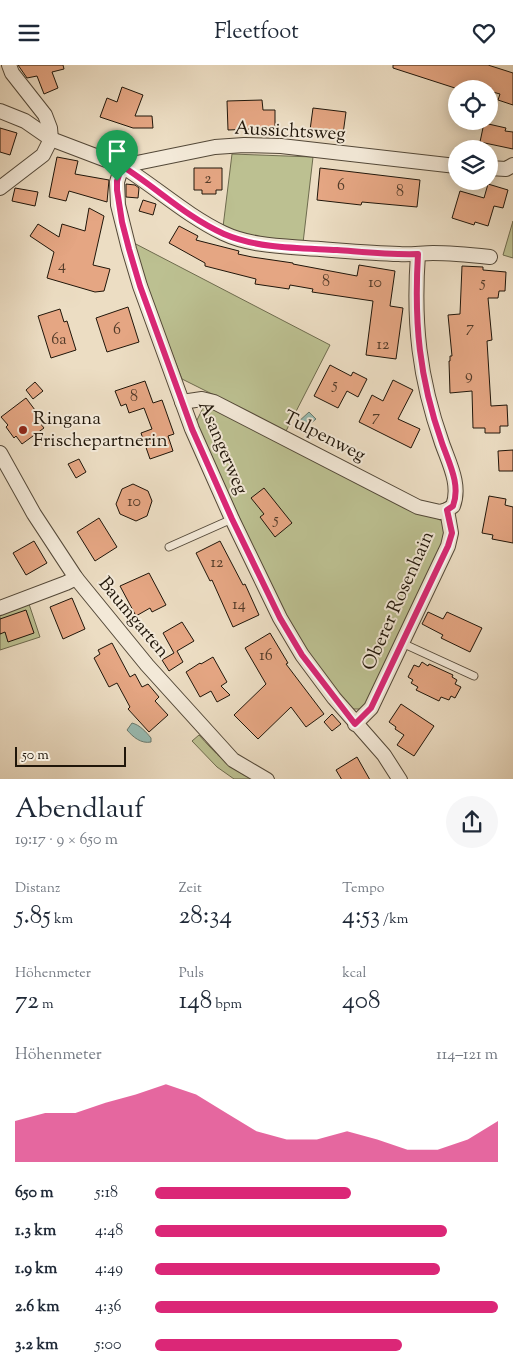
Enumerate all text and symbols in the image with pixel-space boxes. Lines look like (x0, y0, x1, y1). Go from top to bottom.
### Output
text: Fleetfoot (214, 17, 299, 49)
icon: menu (15, 19, 43, 47)
icon: heart (470, 19, 498, 47)
map controls (448, 80, 498, 190)
button: locate (448, 80, 498, 130)
street label: Aussichtsweg (234, 116, 346, 148)
pin (96, 130, 138, 181)
icon: arrive (103, 137, 131, 165)
button: layers (448, 140, 498, 190)
house number: 2 (204, 168, 212, 191)
house number: 6 (337, 175, 345, 198)
house number: 8 (396, 181, 404, 204)
house number: 4 (58, 255, 66, 278)
house number: 8 (322, 271, 330, 294)
house number: 10 (368, 272, 382, 295)
house number: 5 (479, 272, 486, 295)
house number: 7 (466, 317, 474, 340)
house number: 6 (113, 319, 121, 342)
house number: 6a (51, 329, 67, 352)
house number: 12 (377, 334, 390, 357)
house number: 9 (465, 365, 473, 388)
house number: 5 (331, 374, 338, 397)
house number: 8 (130, 386, 138, 409)
street label: Asangerweg (190, 397, 254, 499)
street label: Tulpenweg (278, 405, 370, 469)
place label: Ringana Frischepartnerin (33, 406, 168, 455)
house number: 7 (372, 406, 380, 429)
marker: Ringana Frischepartnerin (17, 424, 29, 436)
house number: 10 (127, 491, 141, 514)
house number: 5 (272, 509, 279, 532)
street label: Oberer Rosenhain (356, 527, 442, 675)
house number: 12 (211, 552, 224, 575)
street label: Baumgarten (91, 572, 175, 664)
house number: 14 (232, 594, 246, 617)
house number: 16 (259, 645, 273, 668)
scale bar (15, 744, 126, 768)
text: 50 m (22, 746, 49, 766)
text: Abendlauf (15, 790, 144, 830)
button: share (446, 796, 498, 848)
text: 19:17 · 9 × 650 m (15, 829, 118, 852)
text: Distanz (15, 879, 60, 899)
text: Zeit (179, 879, 202, 899)
text: Tempo (342, 879, 384, 899)
text: 5.85 (15, 899, 51, 935)
text: 28:34 (179, 899, 232, 935)
text: 4:53 (342, 899, 380, 935)
text: km (51, 910, 73, 930)
text: /km (380, 910, 408, 930)
text: Höhenmeter (15, 964, 91, 984)
text: Puls (179, 964, 204, 984)
text: kcal (342, 964, 366, 984)
text: 72 (15, 984, 39, 1020)
text: 148 (179, 984, 212, 1020)
text: 408 (342, 984, 380, 1020)
text: m (39, 995, 54, 1015)
text: bpm (212, 995, 242, 1015)
text: Höhenmeter (15, 1044, 102, 1067)
text: 114–121 m (436, 1044, 498, 1067)
text: 650 m (15, 1182, 54, 1205)
text: 5:18 (95, 1182, 118, 1205)
text: 1.3 km (15, 1220, 56, 1243)
text: 4:48 (95, 1220, 123, 1243)
text: 1.9 km (15, 1258, 57, 1281)
text: 4:49 (95, 1258, 123, 1281)
text: 2.6 km (15, 1296, 60, 1319)
text: 4:36 (95, 1296, 122, 1319)
text: 3.2 km (15, 1334, 58, 1357)
text: 5:00 (95, 1334, 121, 1357)

